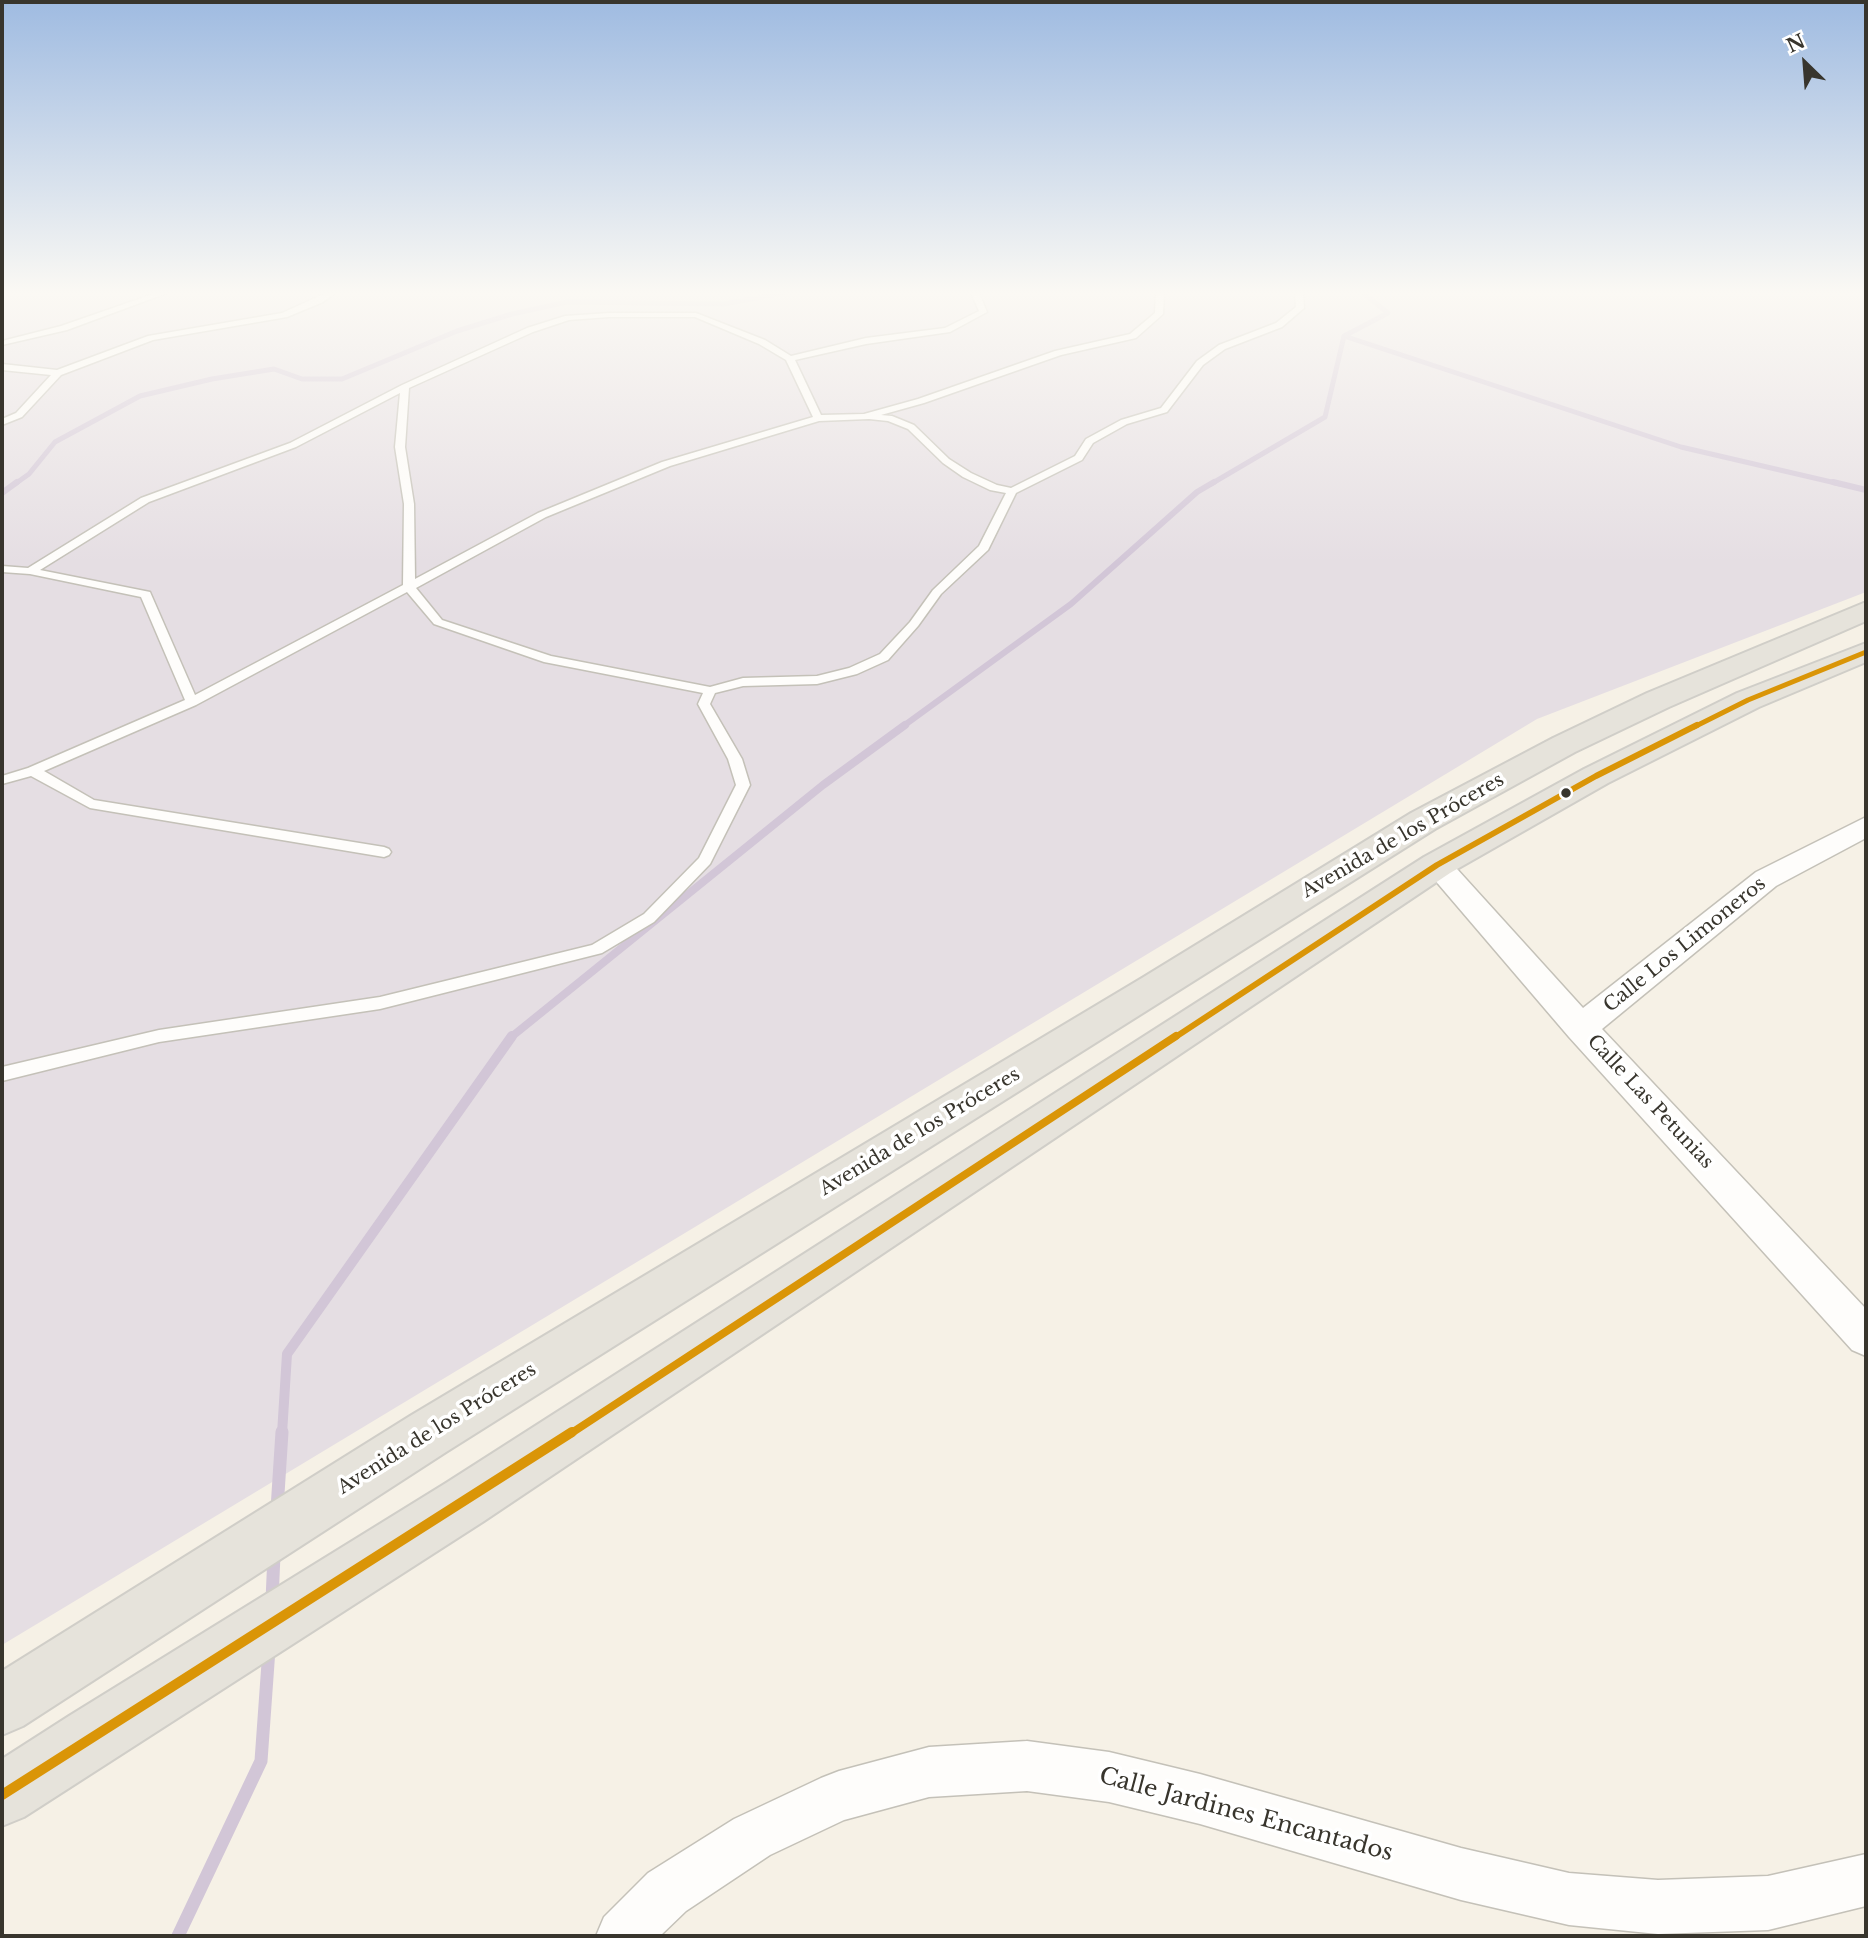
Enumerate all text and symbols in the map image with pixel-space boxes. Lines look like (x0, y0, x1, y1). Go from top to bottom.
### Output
north arrow (1770, 28, 1840, 98)
text: N (1783, 29, 1809, 58)
street label: Avenida de los Próceres (1298, 769, 1508, 903)
unlabelled marker (1559, 786, 1573, 800)
street label: Calle Los Limoneros (1599, 873, 1771, 1017)
street label: Calle Las Petunias (1582, 1030, 1718, 1174)
street label: Avenida de los Próceres (816, 1063, 1024, 1201)
street label: Avenida de los Próceres (334, 1358, 540, 1500)
street label: Calle Jardines Encantados (1096, 1762, 1396, 1868)

